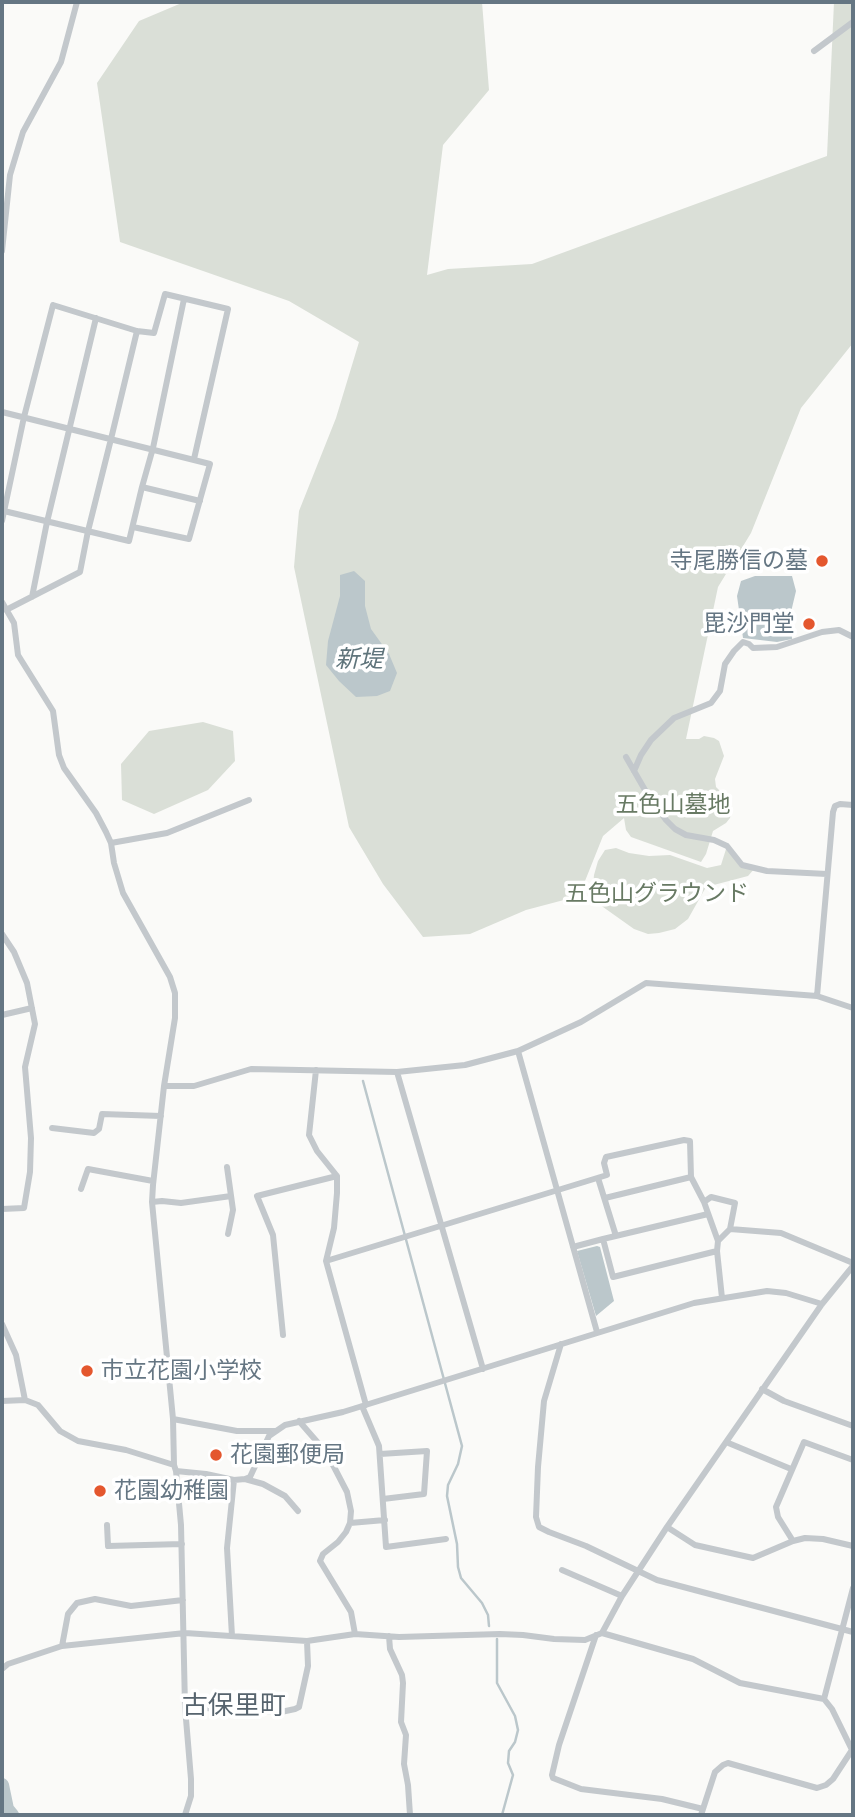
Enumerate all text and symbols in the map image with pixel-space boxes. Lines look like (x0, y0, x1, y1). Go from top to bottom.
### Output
place label: 寺尾勝信の墓 (670, 547, 808, 575)
marker: 寺尾勝信の墓 (814, 553, 830, 569)
place label: 毘沙門堂 (703, 610, 795, 638)
marker: 毘沙門堂 (801, 616, 817, 632)
water label: 新堤 (335, 646, 383, 674)
park label: 五色山墓地 (616, 791, 730, 819)
park label: 五色山グラウンド (565, 880, 749, 908)
place label: 市立花園小学校 (101, 1357, 262, 1385)
marker: 市立花園小学校 (79, 1363, 95, 1379)
place label: 花園郵便局 (230, 1441, 345, 1469)
marker: 花園郵便局 (208, 1447, 224, 1463)
place label: 花園幼稚園 (114, 1477, 229, 1505)
marker: 花園幼稚園 (92, 1483, 108, 1499)
district label: 古保里町 (182, 1690, 286, 1722)

